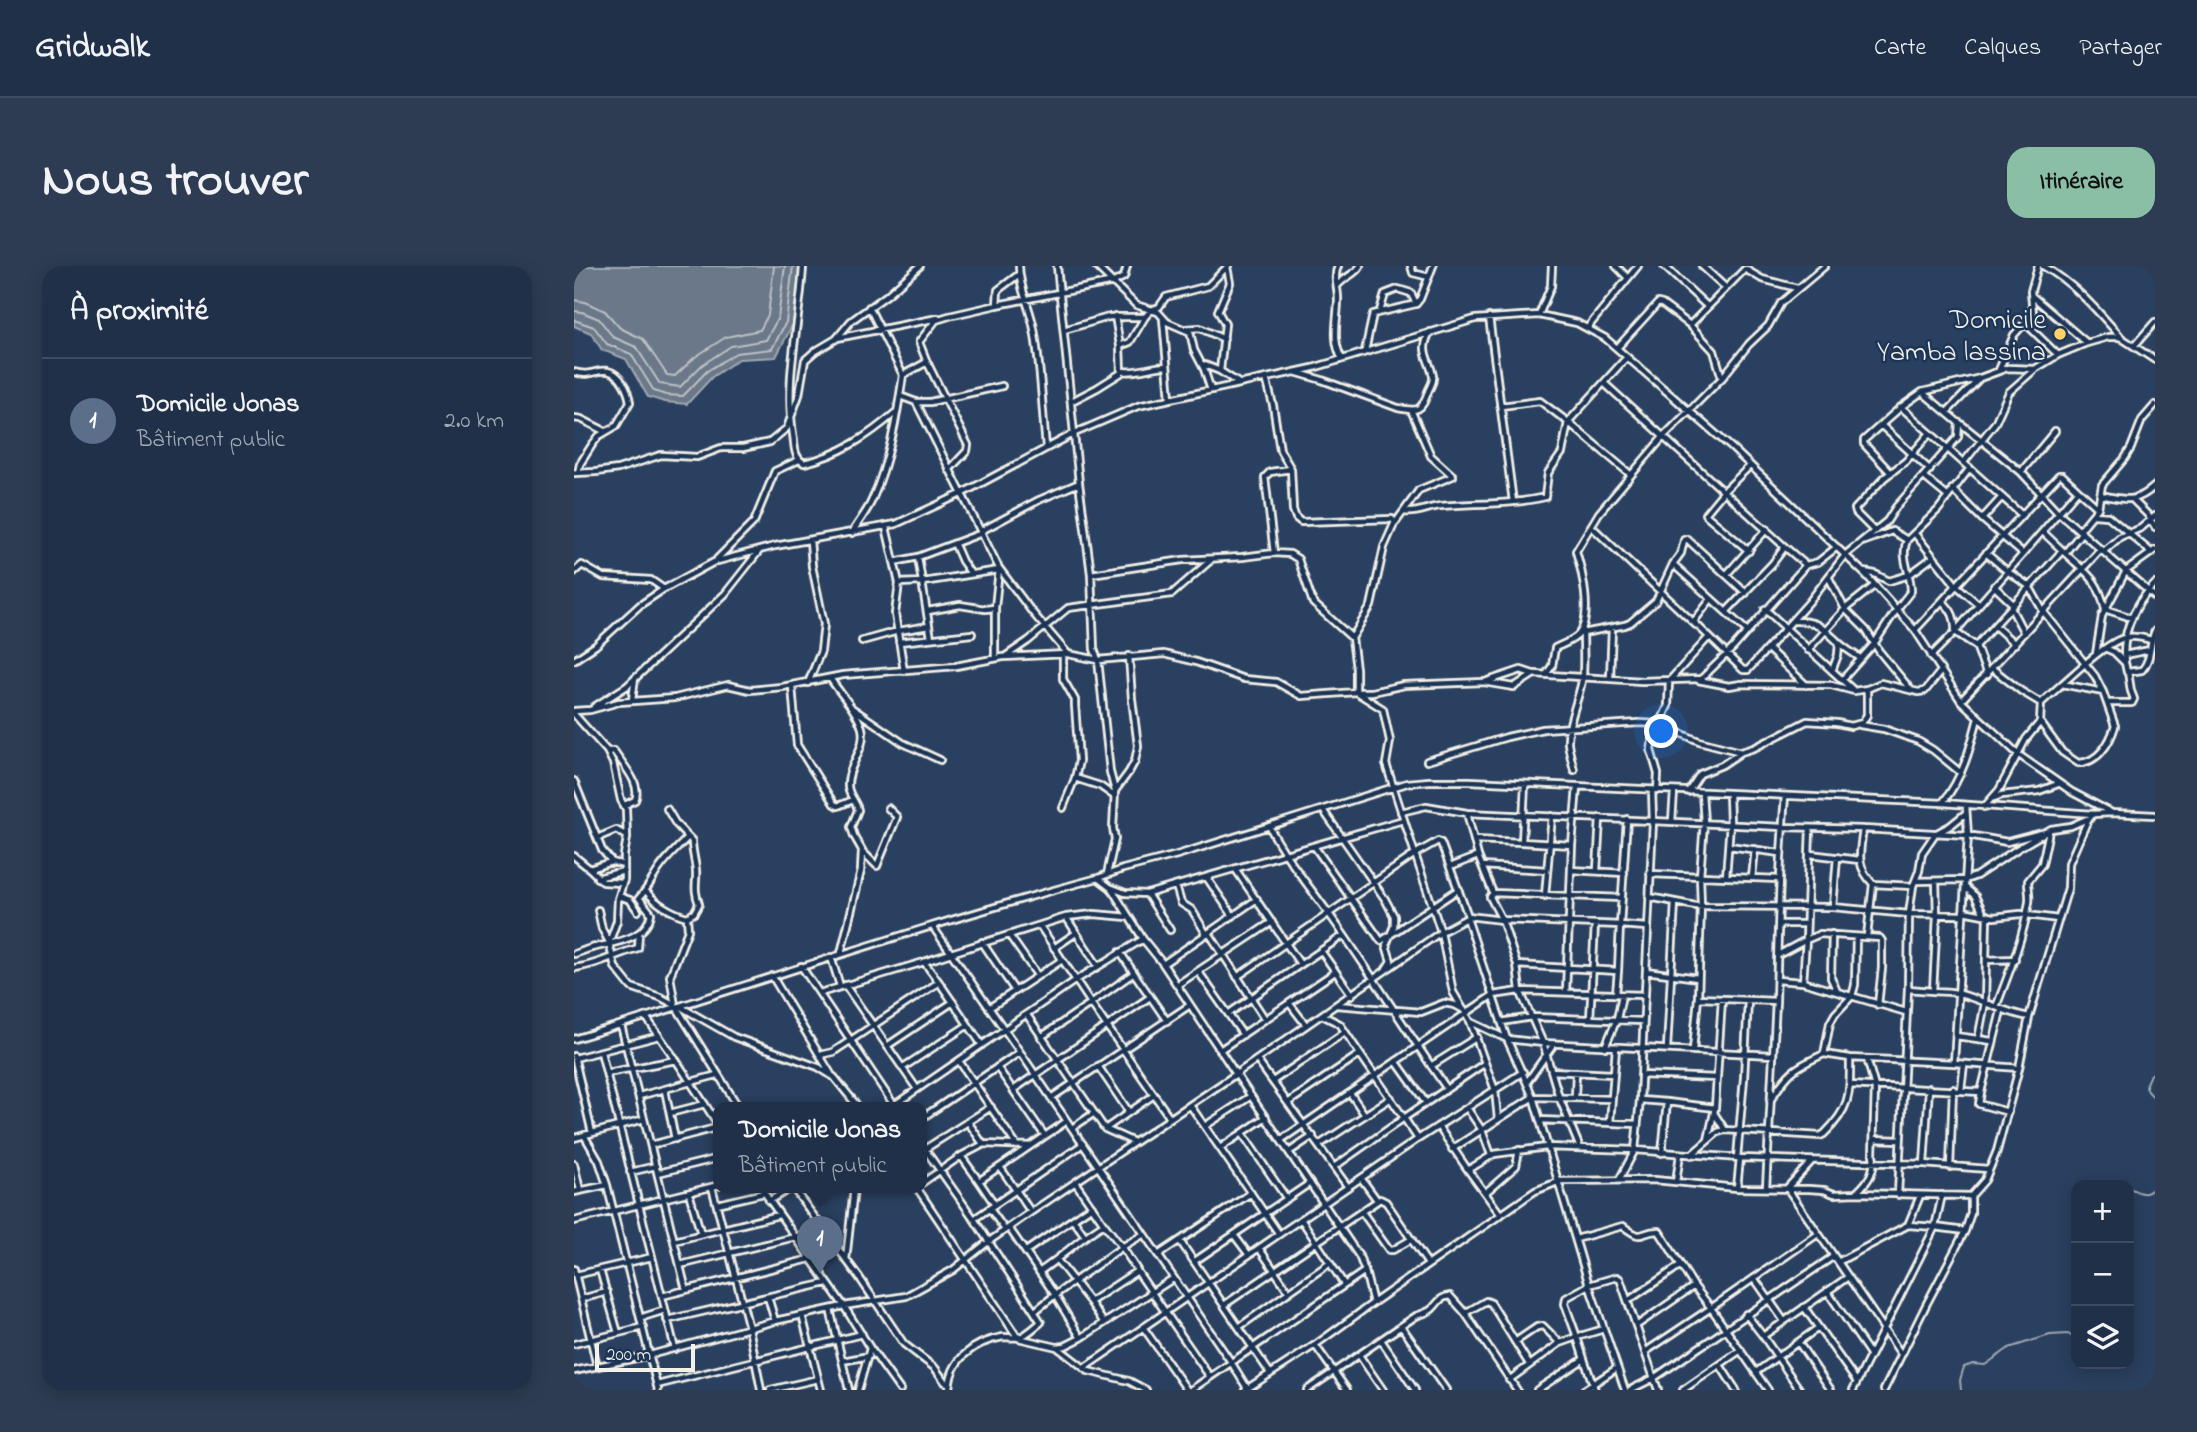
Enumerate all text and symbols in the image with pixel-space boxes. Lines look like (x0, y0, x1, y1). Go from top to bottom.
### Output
text: Gridwalk (35, 24, 150, 72)
text: Carte (1874, 31, 1926, 66)
text: Calques (1964, 31, 2041, 66)
text: Partager (2079, 31, 2162, 66)
text: Nous trouver (42, 146, 308, 218)
button: Itinéraire (2007, 147, 2155, 218)
text: À proximité (70, 290, 208, 334)
place label: Domicile Yamba lassina (1877, 301, 2046, 374)
marker: Domicile Yamba lassina (2052, 326, 2068, 342)
text: Domicile Jonas (137, 386, 300, 424)
text: 1 (89, 405, 97, 438)
text: 2.0 km (444, 405, 504, 438)
text: Bâtiment public (137, 424, 285, 457)
your location (1644, 714, 1678, 748)
popup (713, 1102, 927, 1193)
text: Domicile Jonas (739, 1112, 901, 1150)
text: Bâtiment public (739, 1150, 887, 1183)
map controls (2071, 1180, 2134, 1369)
button: + (2071, 1180, 2134, 1243)
pin: 1 (797, 1216, 843, 1274)
button: − (2071, 1243, 2134, 1306)
button: layers (2071, 1306, 2134, 1369)
scale bar (595, 1341, 695, 1373)
text: 200 m (606, 1342, 651, 1369)

